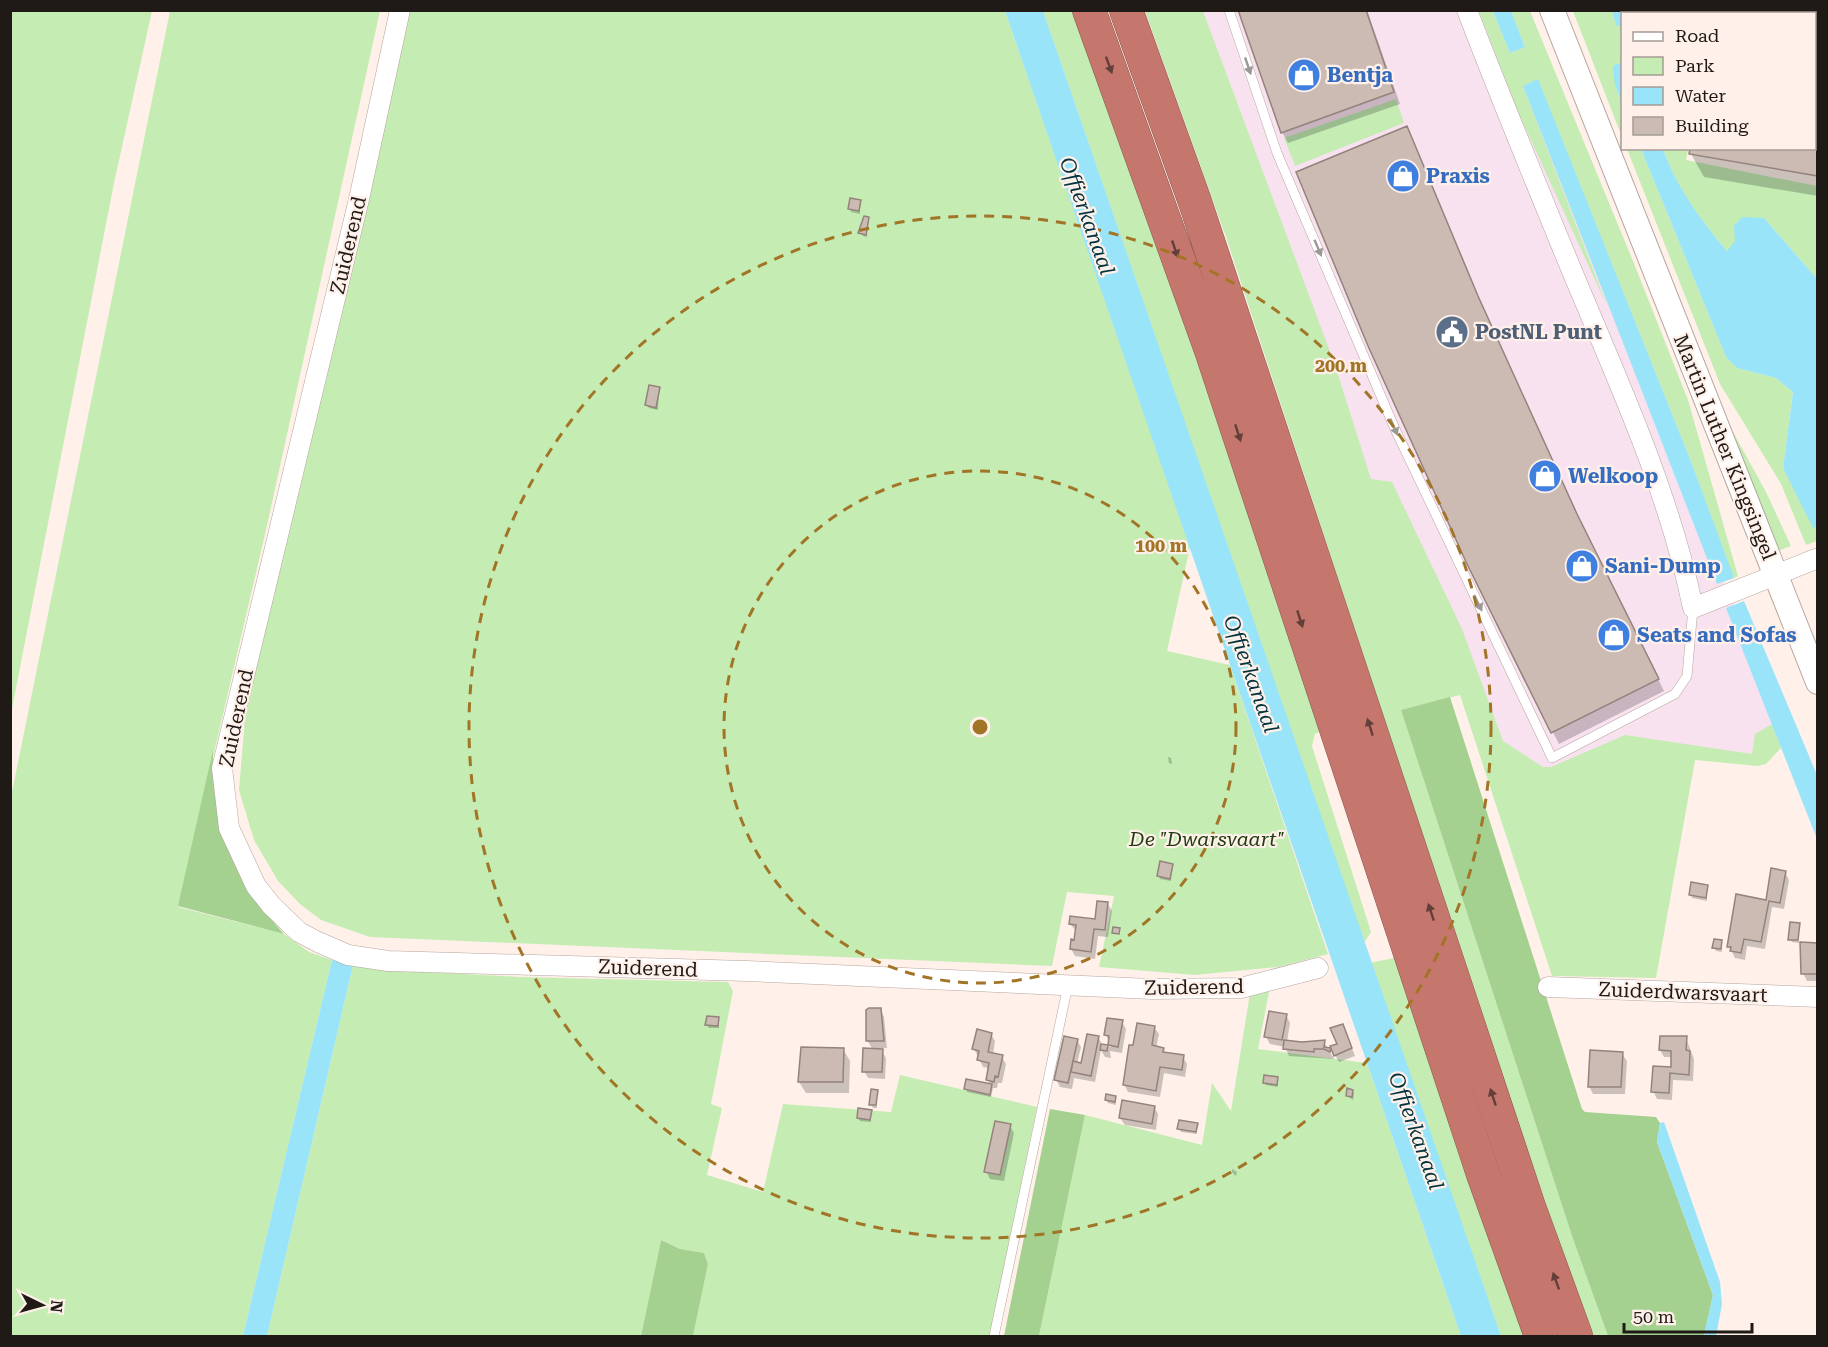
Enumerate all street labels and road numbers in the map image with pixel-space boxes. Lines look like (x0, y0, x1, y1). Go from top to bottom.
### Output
street label: Zuiderend (325, 193, 371, 296)
street label: Martin Luther Kingsingel (1669, 331, 1781, 563)
street label: Zuiderend (214, 667, 258, 769)
street label: Zuiderend (598, 954, 698, 982)
street label: Zuiderend (1144, 974, 1244, 1000)
street label: Zuiderdwarsvaart (1598, 977, 1768, 1007)

